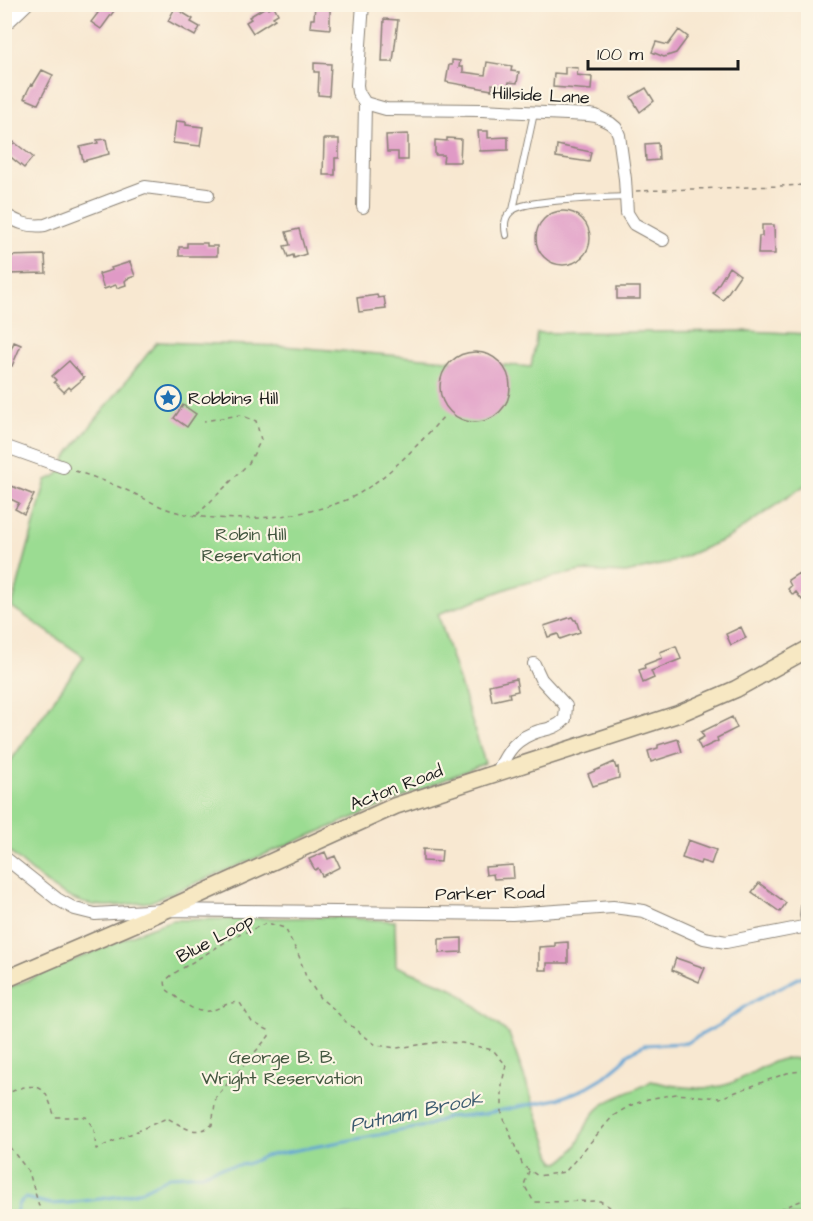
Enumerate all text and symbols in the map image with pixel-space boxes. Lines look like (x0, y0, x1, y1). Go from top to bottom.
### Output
scale bar (588, 33, 738, 71)
text: 100 m (597, 42, 643, 67)
street label: Hillside Lane (492, 80, 591, 111)
place icon: Robbins Hill (153, 383, 183, 413)
place label: Robbins Hill (188, 386, 279, 411)
park label: Robin Hill Reservation (202, 522, 300, 568)
street label: Acton Road (346, 758, 446, 817)
street label: Parker Road (435, 880, 545, 907)
street label: Blue Loop (172, 908, 258, 969)
park label: George B. B. Wright Reservation (201, 1045, 363, 1092)
water label: Putnam Brook (347, 1084, 486, 1140)

